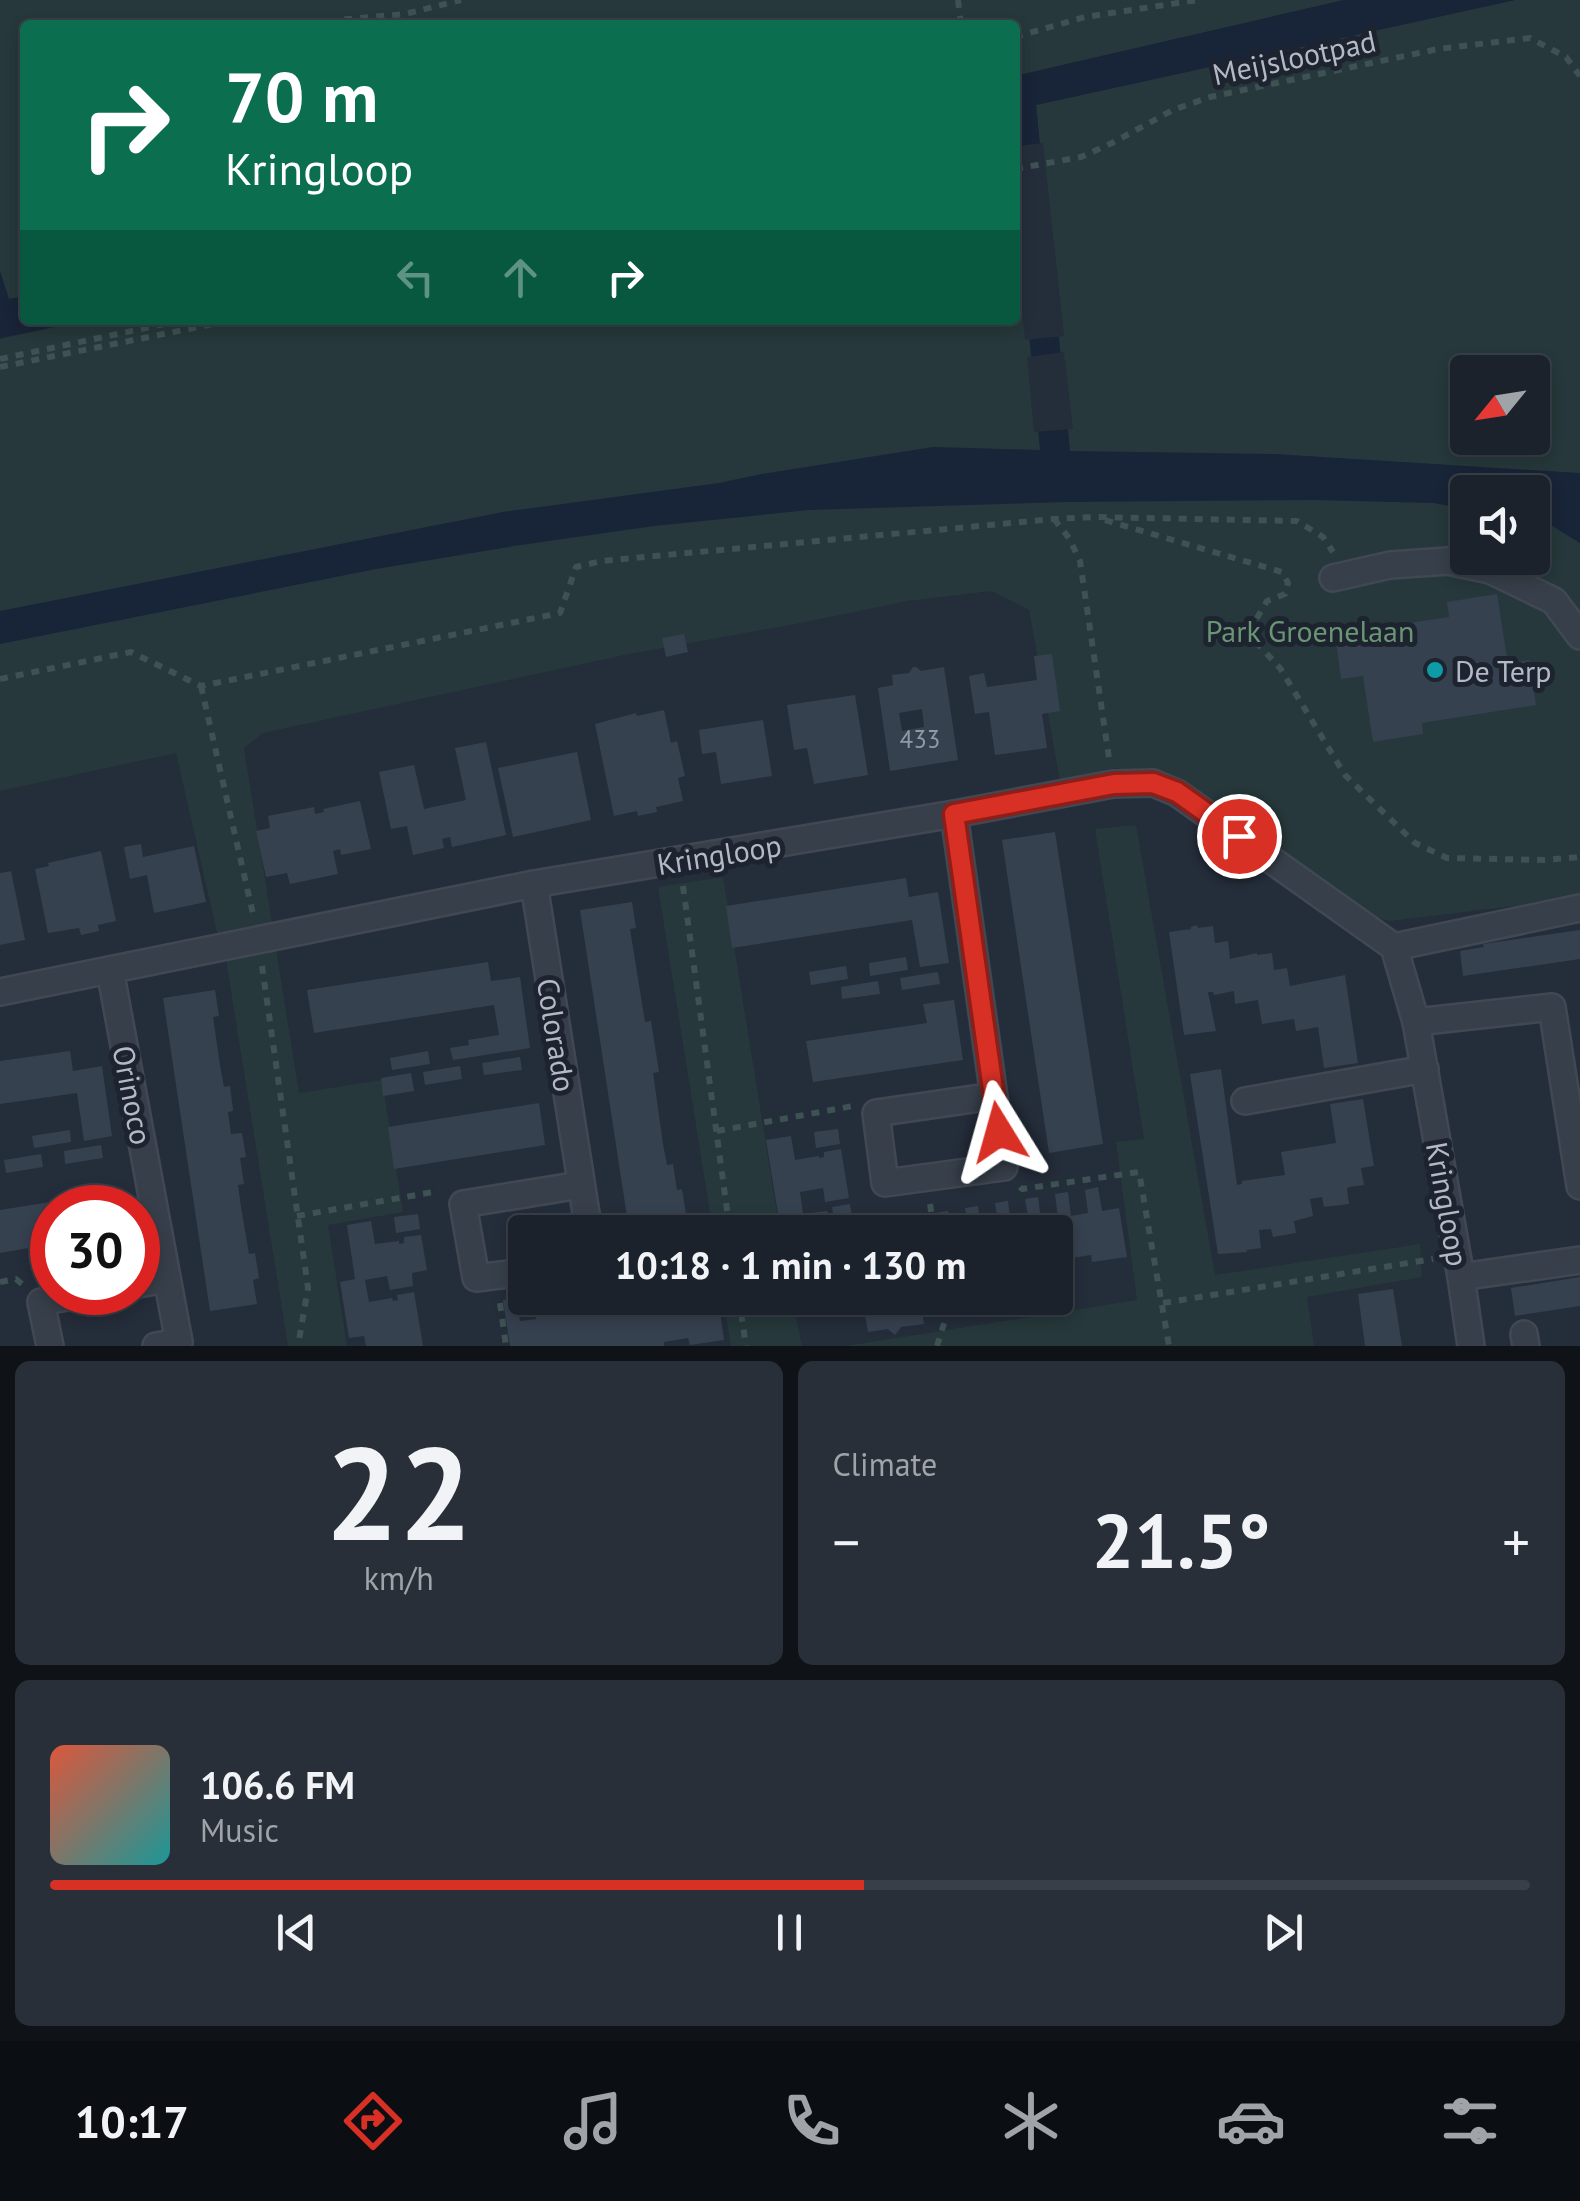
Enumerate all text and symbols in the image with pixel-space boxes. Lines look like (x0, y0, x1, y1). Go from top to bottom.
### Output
street label: Meijslootpad (1209, 21, 1379, 93)
text: 70 m (225, 51, 378, 141)
icon: right (60, 60, 190, 190)
text: Kringloop (225, 139, 413, 197)
icon: left (388, 250, 443, 305)
icon: ahead (493, 250, 548, 305)
icon: right (598, 250, 653, 305)
north arrow (1450, 355, 1550, 455)
map controls (1450, 355, 1550, 575)
button: sound (1450, 475, 1550, 575)
park label: Park Groenelaan (1206, 611, 1414, 650)
place label: De Terp (1455, 651, 1551, 690)
marker: De Terp (1424, 659, 1446, 681)
house number: 433 (900, 723, 940, 755)
pin (1197, 794, 1282, 879)
icon: arrive (1212, 809, 1267, 864)
street label: Kringloop (654, 825, 784, 883)
street label: Colorado (529, 975, 585, 1095)
street label: Orinoco (104, 1042, 162, 1148)
position arrow (947, 1080, 1051, 1184)
street label: Kringloop (1418, 1139, 1478, 1269)
speed limit sign: 30 (30, 1185, 160, 1315)
text: 10:18 · 1 min · 130 m (615, 1240, 966, 1289)
text: 22 (325, 1408, 472, 1576)
text: Climate (833, 1443, 937, 1485)
text: 21.5° (1092, 1492, 1271, 1589)
text: − (833, 1506, 860, 1577)
text: + (1502, 1506, 1530, 1577)
text: km/h (364, 1557, 434, 1599)
text: 106.6 FM (200, 1760, 355, 1809)
text: Music (200, 1809, 279, 1851)
icon: previous (269, 1905, 324, 1960)
icon: pause (762, 1905, 817, 1960)
icon: next (1256, 1905, 1311, 1960)
icon: directions (338, 2086, 408, 2156)
icon: music (558, 2086, 628, 2156)
icon: phone (777, 2086, 847, 2156)
icon: climate (996, 2086, 1066, 2156)
icon: car (1216, 2086, 1286, 2156)
icon: filters (1435, 2086, 1505, 2156)
text: 10:17 (75, 2092, 189, 2150)

